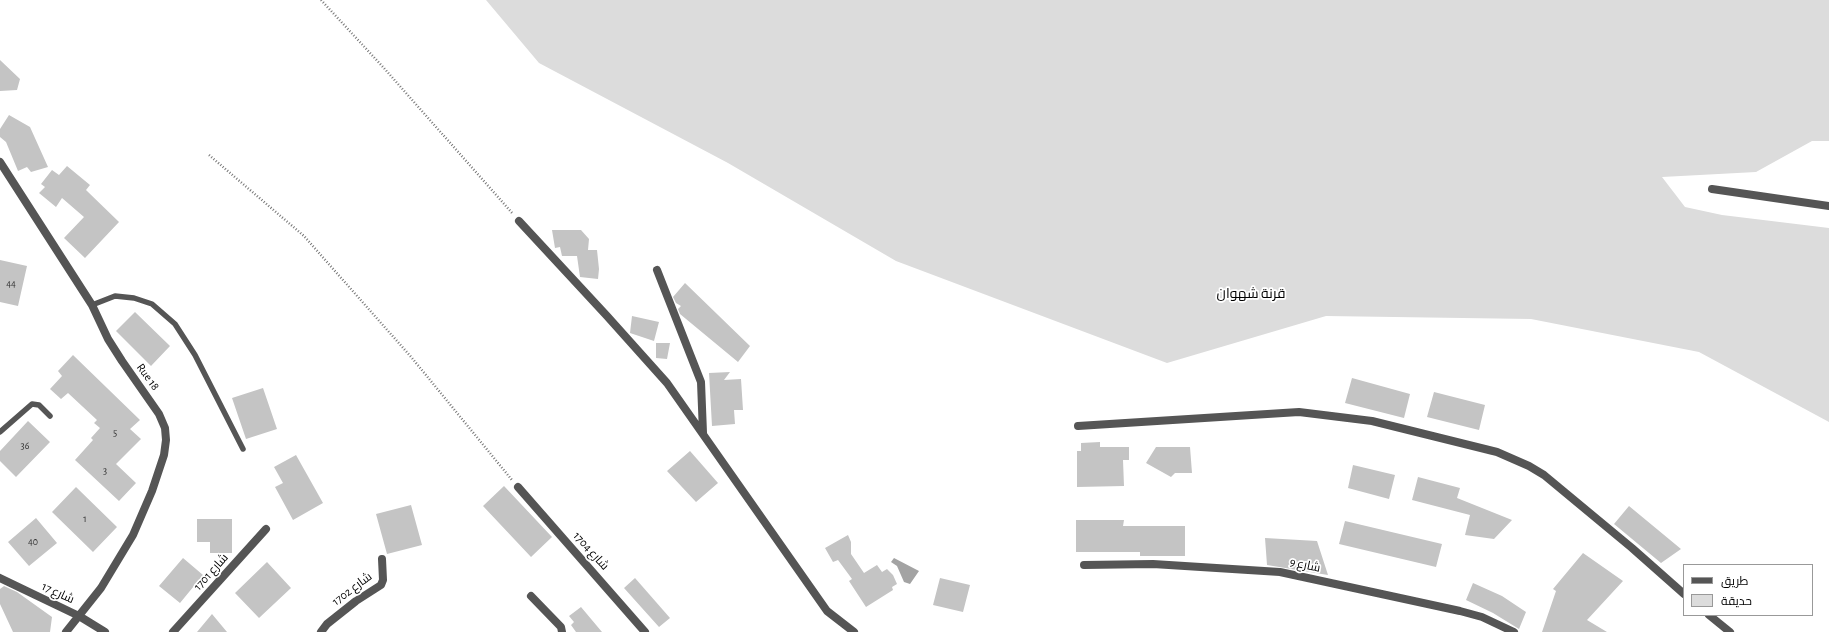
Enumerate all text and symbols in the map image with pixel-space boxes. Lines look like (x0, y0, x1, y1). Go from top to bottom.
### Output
house number: 44 (6, 278, 16, 290)
district label: قرنة شهوان (1217, 286, 1285, 302)
street label: Rue 18 (133, 361, 163, 393)
house number: 5 (113, 427, 117, 439)
house number: 36 (21, 440, 29, 452)
house number: 3 (103, 465, 107, 477)
house number: 1 (83, 513, 87, 525)
street label: شارع 1704 (570, 529, 612, 573)
house number: 40 (28, 536, 38, 548)
street label: شارع 1701 (191, 551, 231, 593)
street label: شارع 9 (1288, 555, 1322, 575)
legend (1683, 564, 1813, 616)
street label: شارع 1702 (329, 569, 375, 609)
text: طريق (1721, 575, 1748, 587)
street label: شارع 17 (39, 579, 77, 607)
text: حديقة (1721, 595, 1752, 607)

